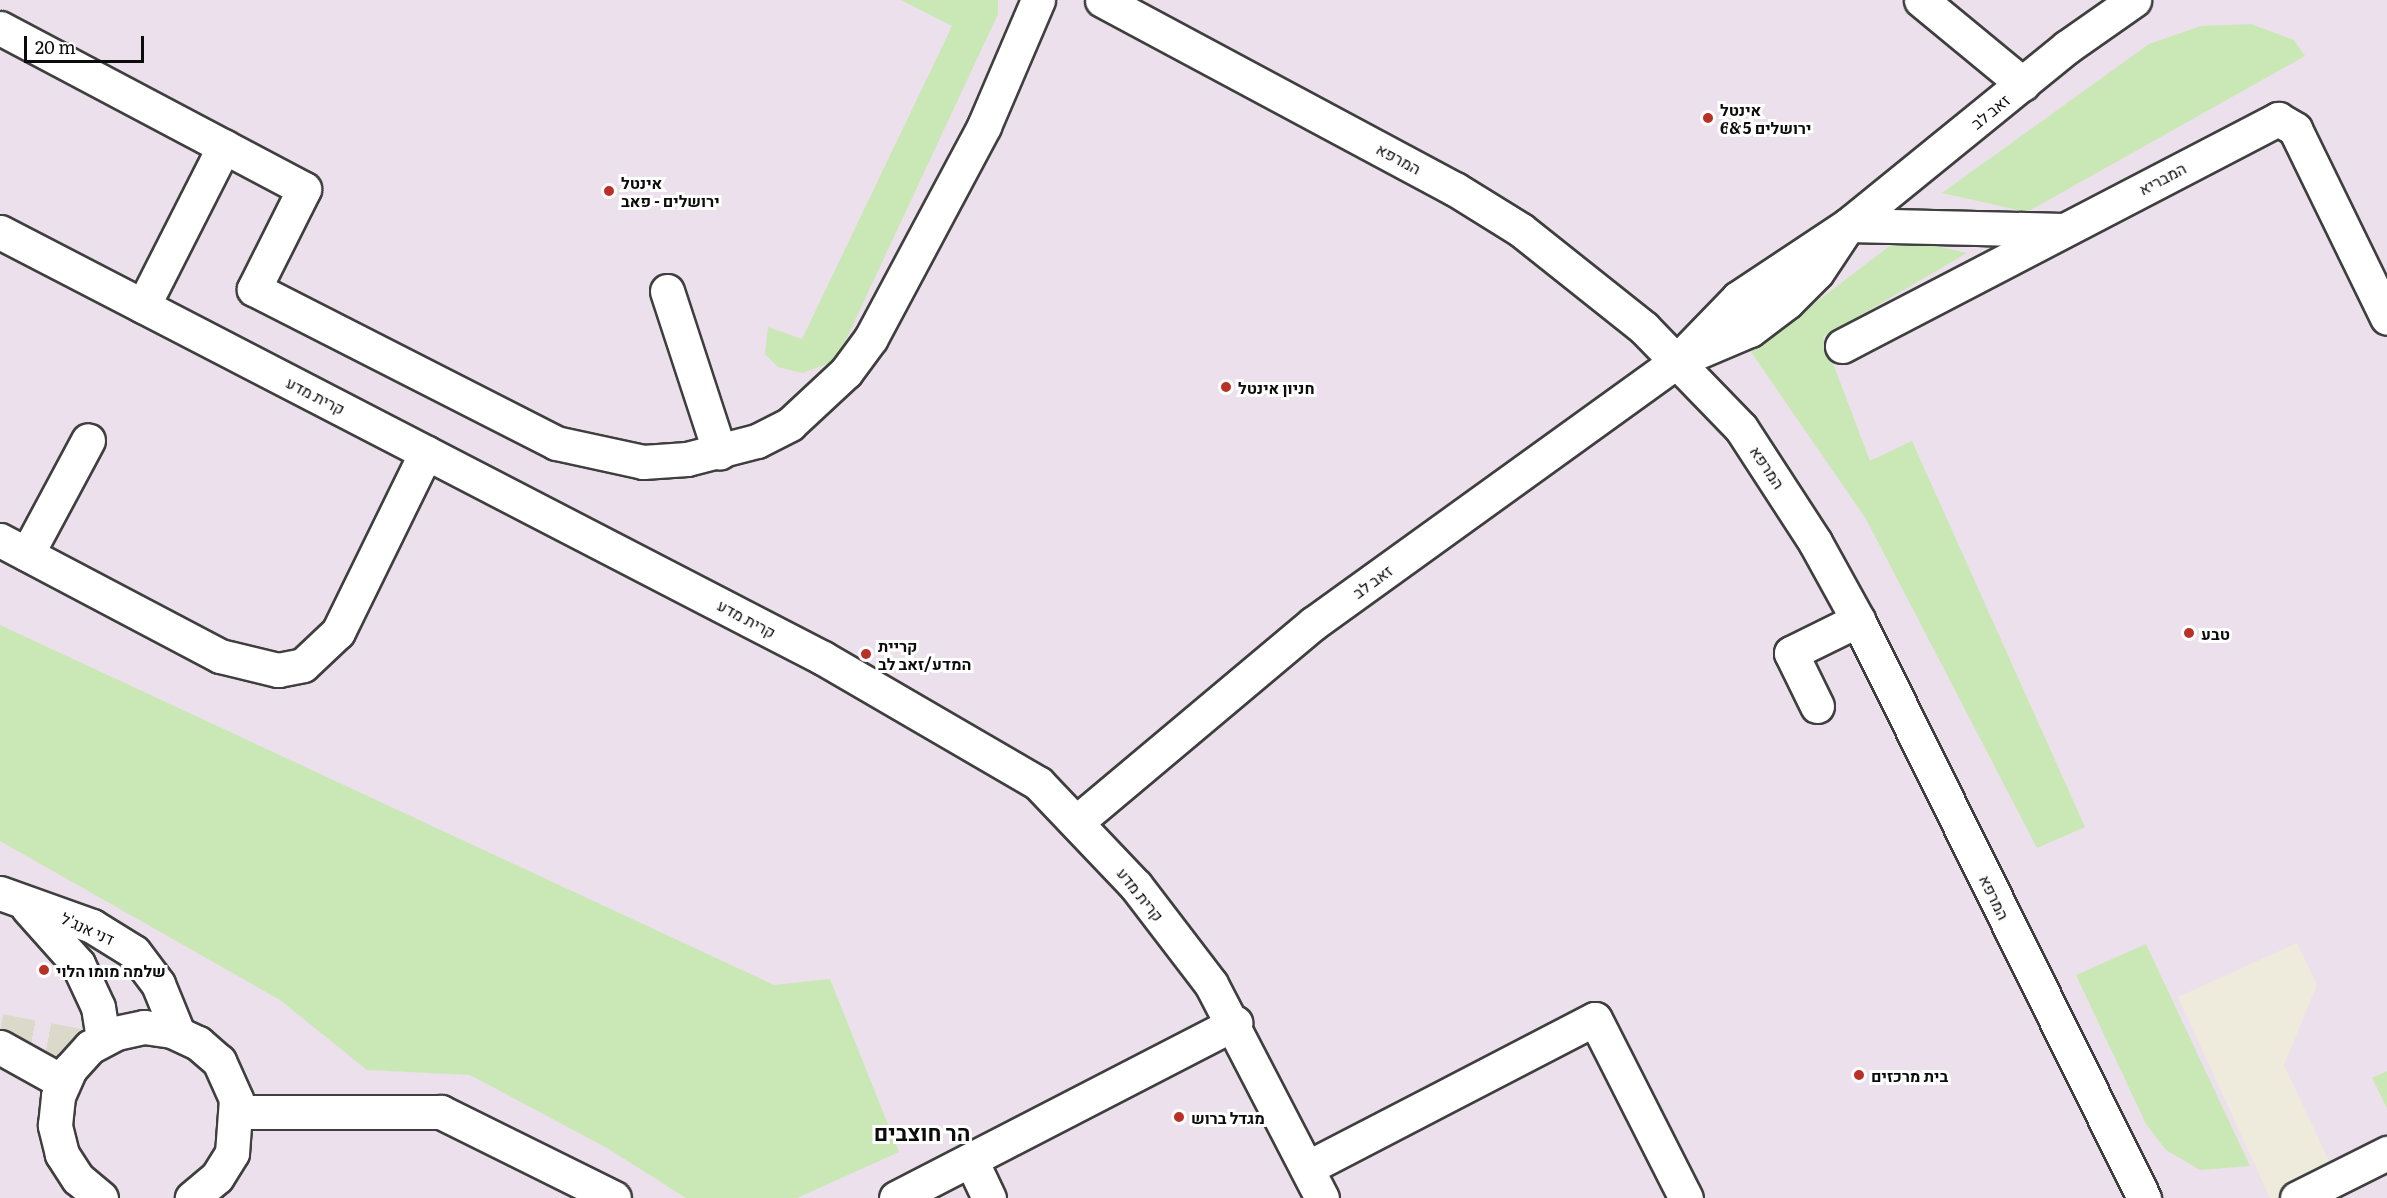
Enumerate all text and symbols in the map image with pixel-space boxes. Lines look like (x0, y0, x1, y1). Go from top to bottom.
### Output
scale bar (27, 24, 147, 62)
text: 20 m (35, 33, 76, 60)
street label: זאב לב (1967, 90, 2013, 132)
place label: אינטל ירושלים 5&6 (1720, 99, 1811, 137)
marker: אינטל ירושלים 5&6 (1701, 111, 1715, 125)
street label: המרפא (1373, 138, 1425, 178)
street label: המבריא (2135, 158, 2189, 198)
place label: אינטל ירושלים - פאב (621, 172, 720, 210)
marker: אינטל ירושלים - פאב (602, 184, 616, 198)
street label: קרית מדע (283, 372, 349, 418)
place label: חניון אינטל (1238, 377, 1315, 397)
marker: חניון אינטל (1219, 380, 1233, 394)
street label: המרפא (1747, 442, 1789, 492)
street label: זאב לב (1348, 560, 1396, 602)
street label: קרית מדע (714, 595, 780, 641)
place label: טבע (2201, 623, 2230, 643)
marker: טבע (2182, 626, 2196, 640)
place label: קריית המדע/זאב לב (878, 635, 971, 673)
marker: קריית המדע/זאב לב (859, 647, 873, 661)
street label: קרית מדע (1114, 863, 1168, 925)
street label: המרפא (1976, 871, 2014, 923)
street label: דני אנג'ל (58, 908, 118, 948)
place label: שלמה מומו הלוי (56, 960, 166, 980)
marker: שלמה מומו הלוי (37, 963, 51, 977)
place label: בית מרכזים (1871, 1065, 1948, 1085)
marker: בית מרכזים (1852, 1068, 1866, 1082)
place label: מגדל ברוש (1191, 1107, 1265, 1127)
marker: מגדל ברוש (1172, 1110, 1186, 1124)
district label: הר חוצבים (874, 1119, 970, 1145)

